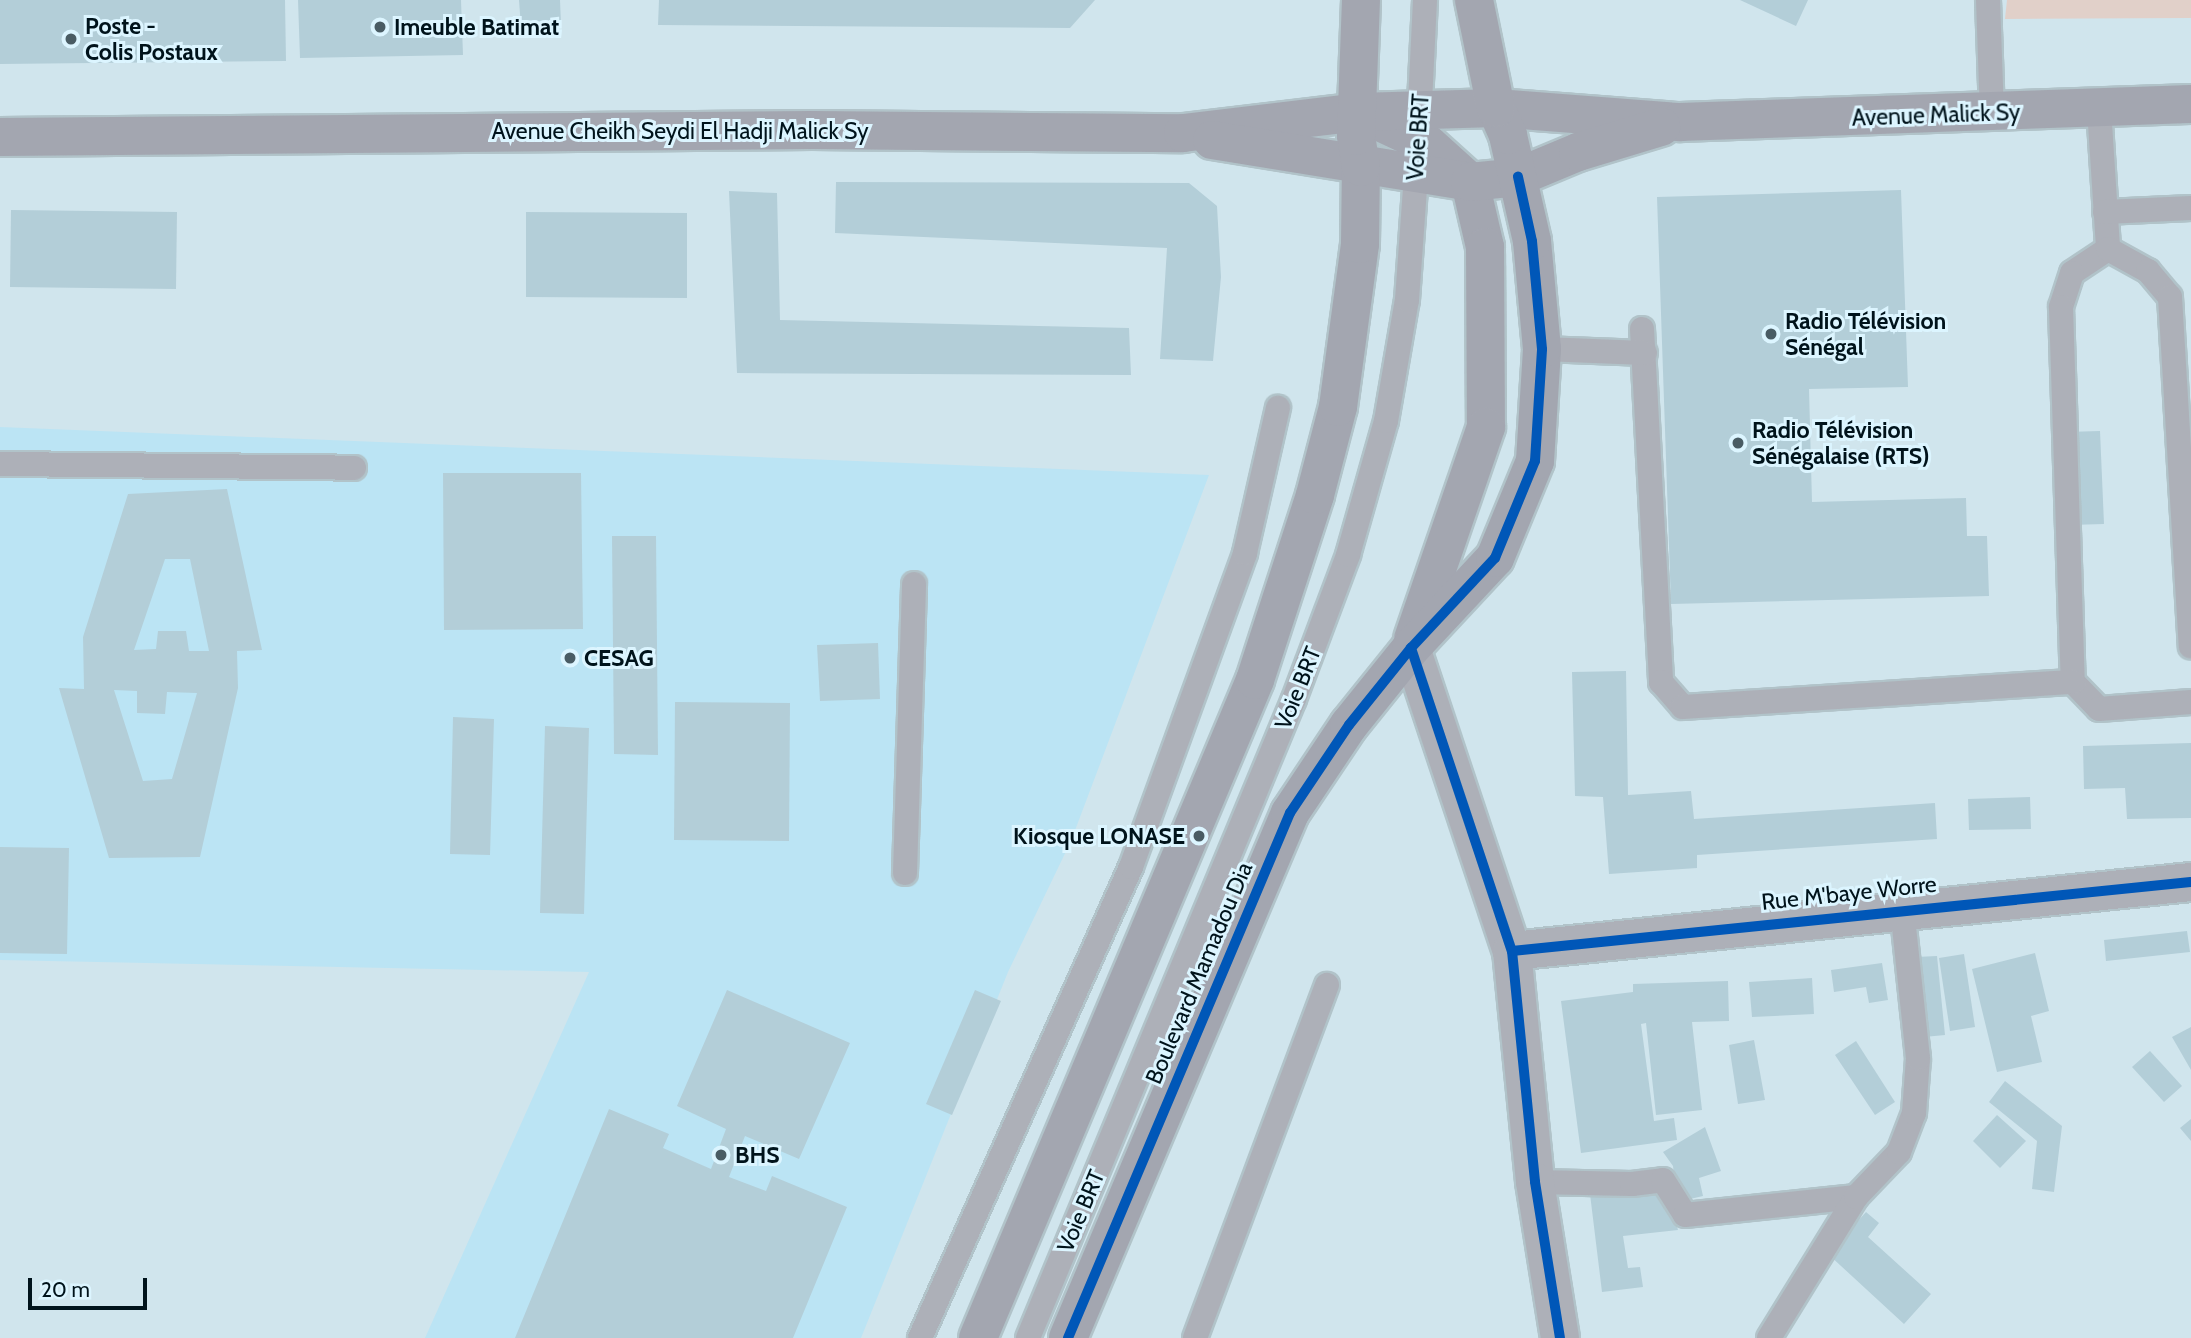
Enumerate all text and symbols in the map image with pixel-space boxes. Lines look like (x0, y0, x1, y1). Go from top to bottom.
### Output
place label: Poste - Colis Postaux (85, 12, 218, 66)
place label: Imeuble Batimat (394, 13, 559, 41)
marker: Imeuble Batimat (372, 19, 388, 35)
marker: Poste - Colis Postaux (63, 31, 79, 47)
street label: Voie BRT (1401, 93, 1435, 181)
street label: Avenue Malick Sy (1851, 98, 2021, 132)
street label: Avenue Cheikh Seydi El Hadji Malick Sy (491, 117, 869, 145)
place label: Radio Télévision Sénégal (1785, 307, 1946, 361)
marker: Radio Télévision Sénégal (1763, 326, 1779, 342)
place label: Radio Télévision Sénégalaise (RTS) (1752, 416, 1929, 470)
marker: Radio Télévision Sénégalaise (RTS) (1730, 435, 1746, 451)
street label: Voie BRT (1269, 643, 1327, 733)
place label: CESAG (584, 644, 654, 672)
marker: CESAG (562, 650, 578, 666)
place label: Kiosque LONASE (1013, 822, 1185, 850)
marker: Kiosque LONASE (1191, 828, 1207, 844)
street label: Boulevard Mamadou Dia (1140, 858, 1258, 1088)
street label: Rue M'baye Worre (1760, 870, 1938, 916)
place label: BHS (735, 1141, 780, 1169)
marker: BHS (713, 1147, 729, 1163)
street label: Voie BRT (1051, 1166, 1111, 1256)
scale bar (32, 1264, 150, 1308)
text: 20 m (41, 1277, 90, 1302)

